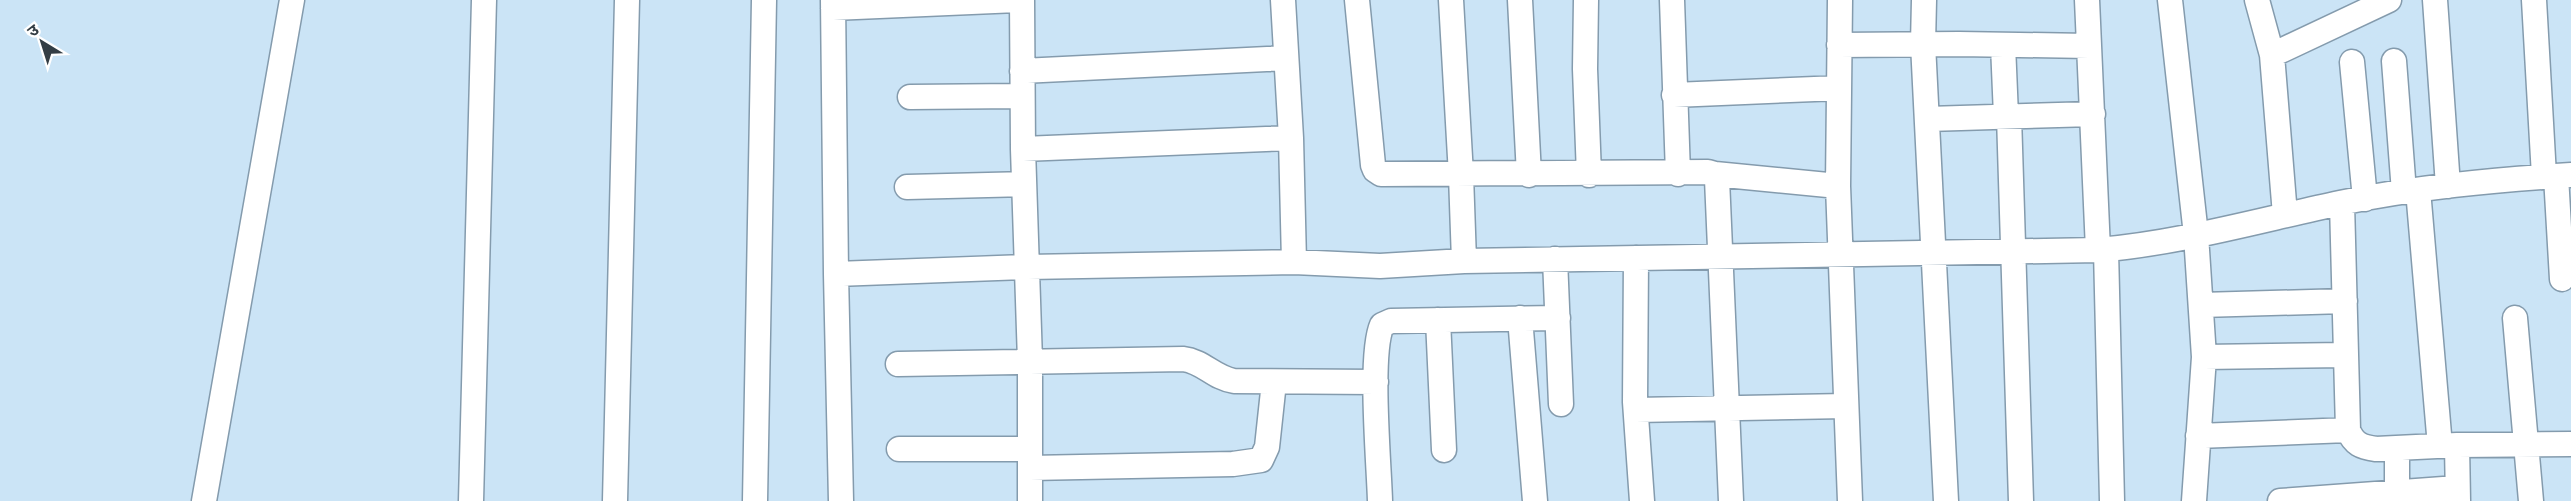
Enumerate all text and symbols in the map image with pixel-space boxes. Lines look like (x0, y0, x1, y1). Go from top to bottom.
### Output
north arrow (12, 12, 72, 72)
text: उ (24, 20, 43, 41)

